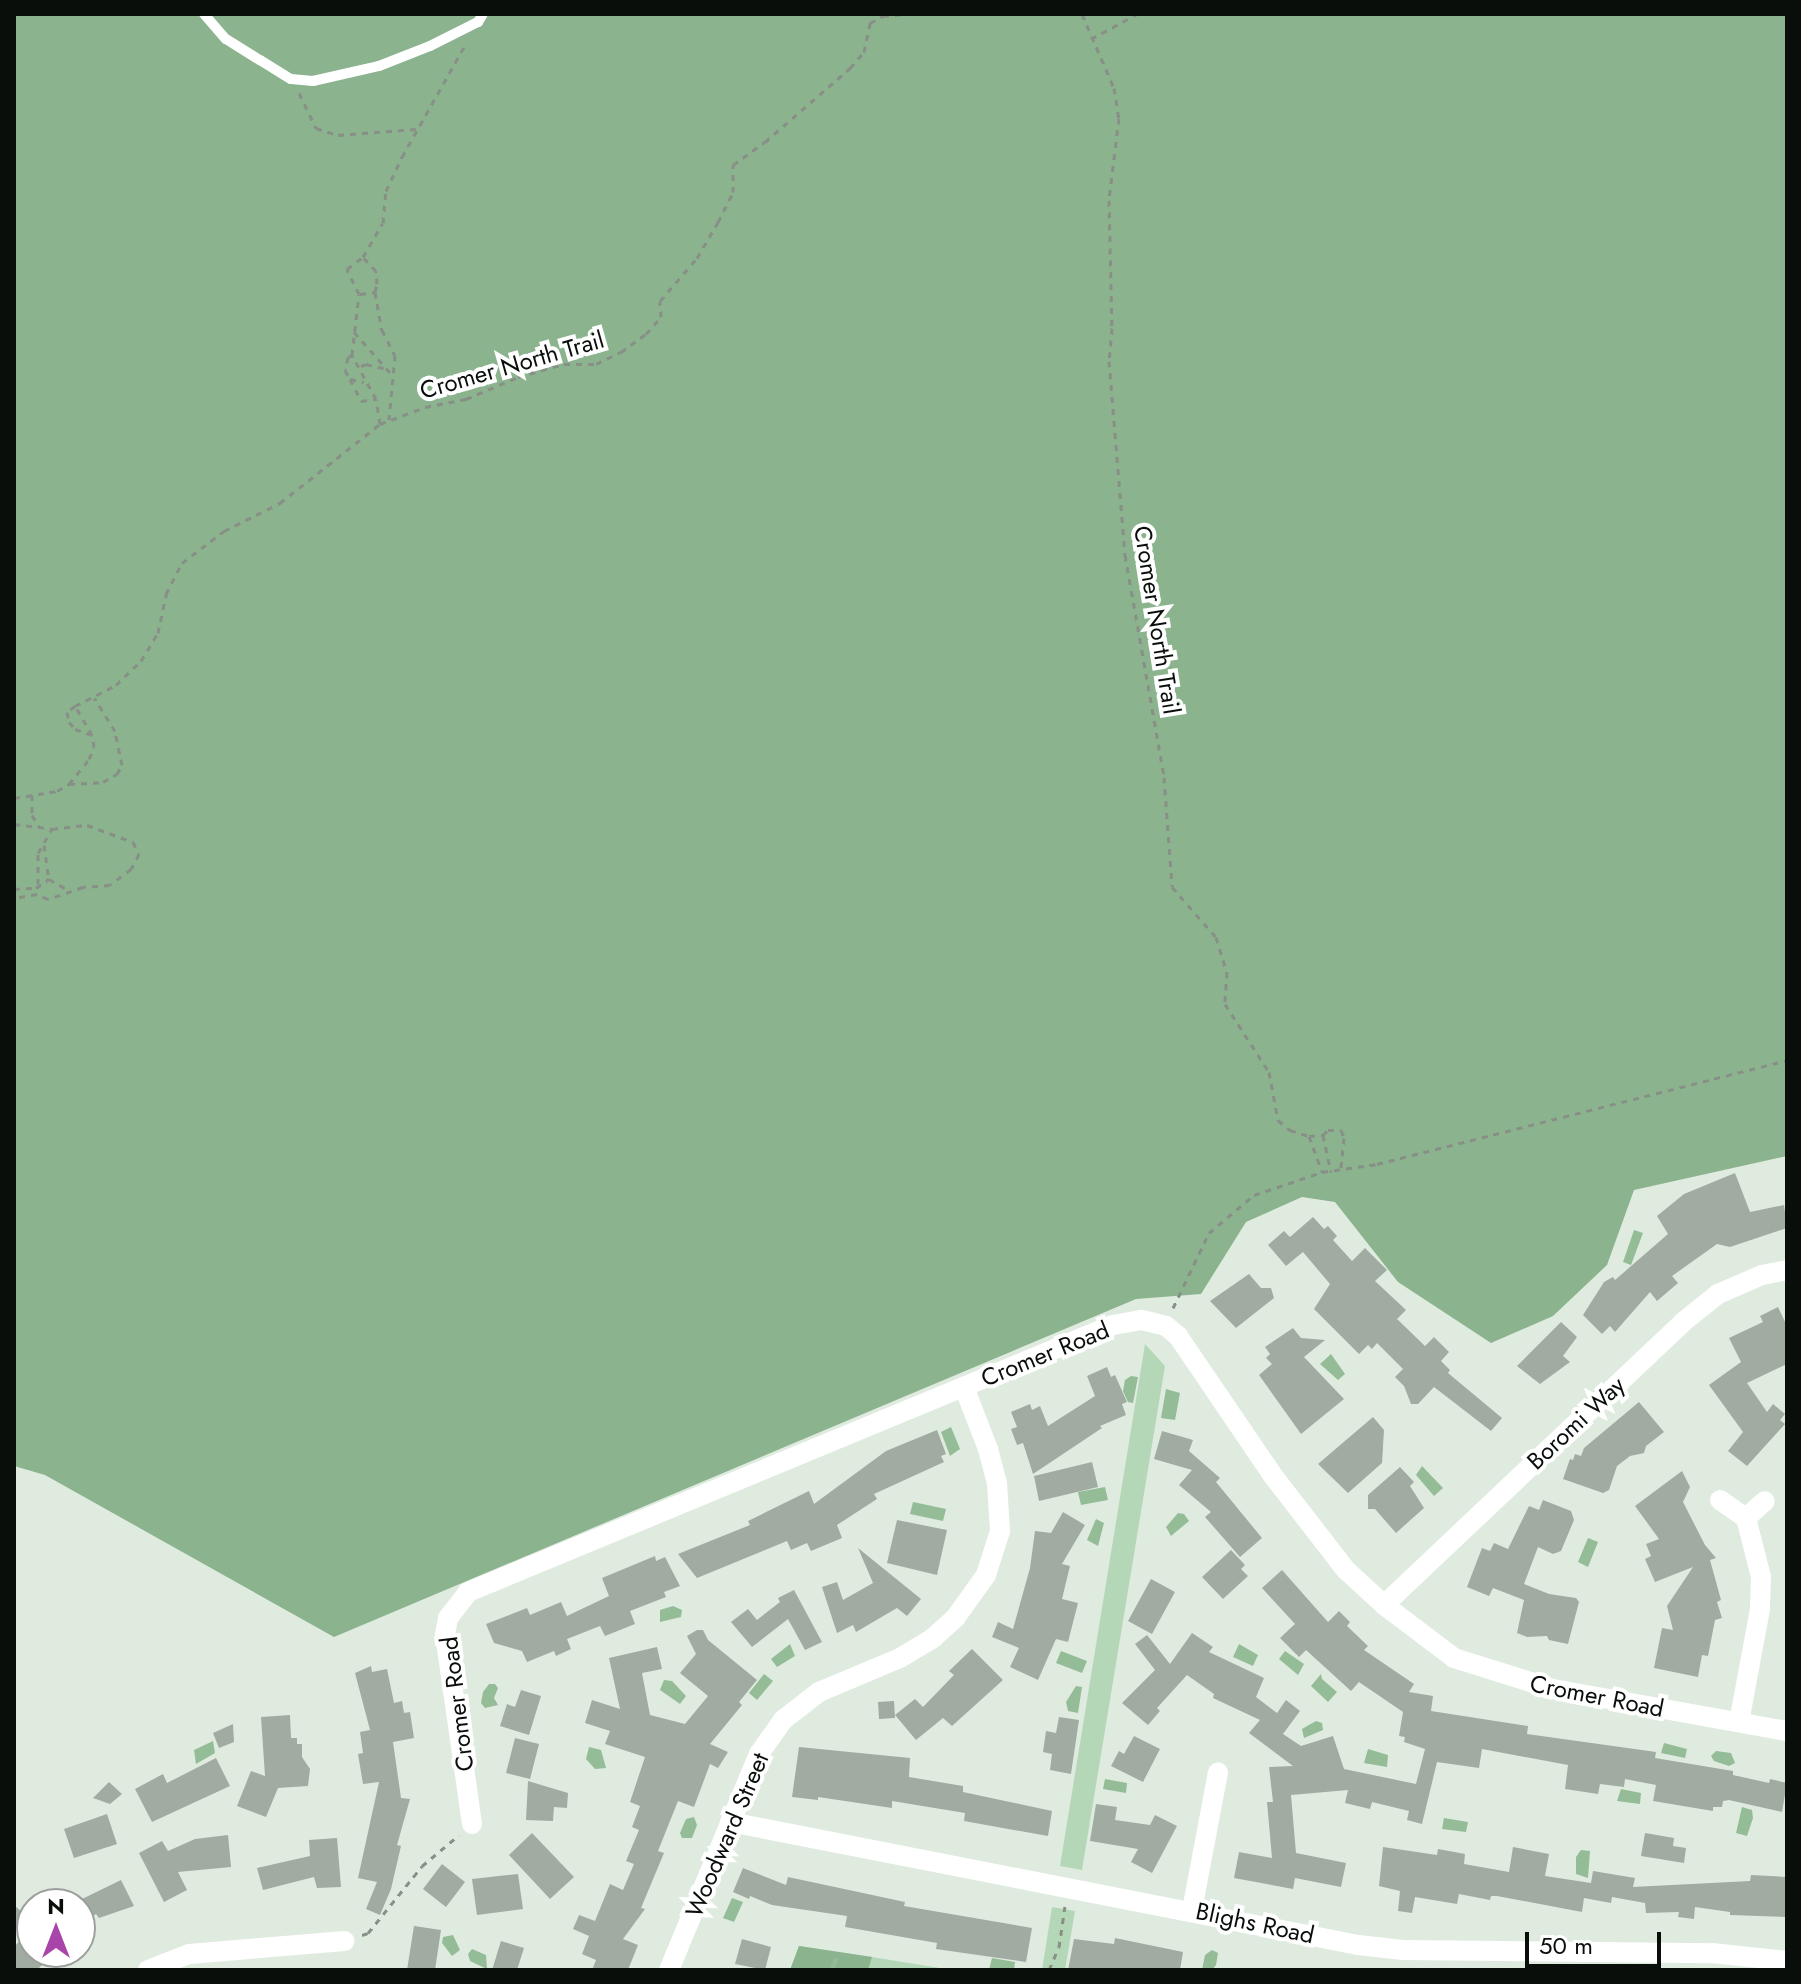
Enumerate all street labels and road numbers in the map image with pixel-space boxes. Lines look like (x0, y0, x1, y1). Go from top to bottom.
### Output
street label: Cromer North Trail (417, 325, 607, 405)
street label: Cromer North Trail (1128, 524, 1186, 716)
street label: Cromer Road (977, 1315, 1113, 1393)
street label: Boromi Way (1521, 1371, 1631, 1475)
street label: Cromer Road (434, 1635, 480, 1773)
street label: Cromer Road (1528, 1669, 1666, 1723)
street label: Woodward Street (679, 1748, 775, 1922)
street label: Blighs Road (1193, 1896, 1317, 1950)

